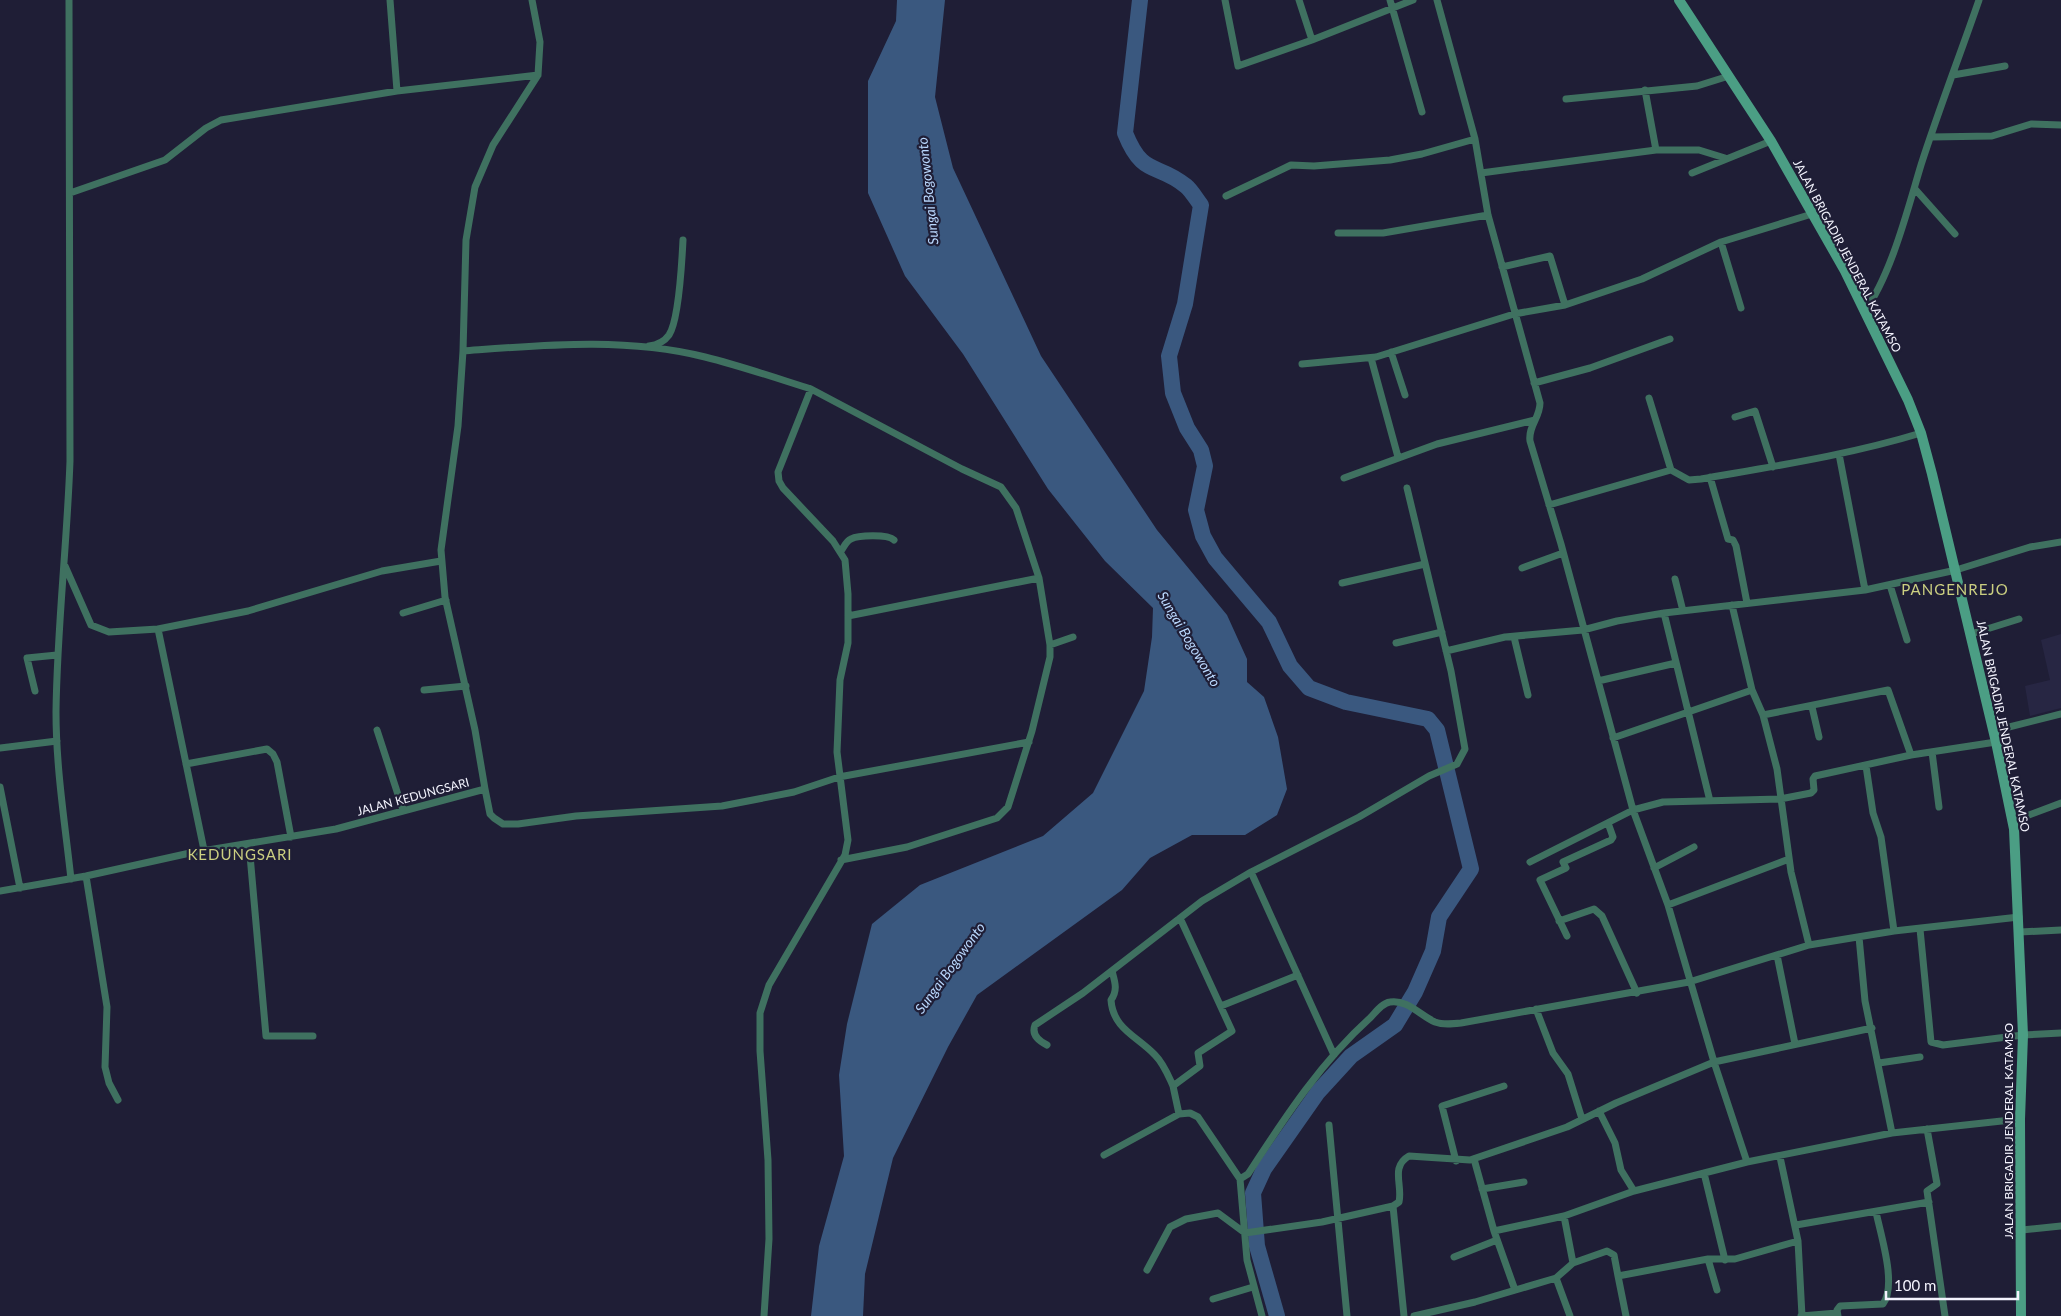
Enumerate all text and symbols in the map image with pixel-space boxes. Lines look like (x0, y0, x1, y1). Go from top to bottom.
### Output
water label: Sungai Bogowonto (913, 136, 942, 246)
street label: JALAN BRIGADIR JENDERAL KATAMSO (1790, 157, 1905, 355)
district label: PANGENREJO (1901, 580, 2009, 598)
water label: Sungai Bogowonto (1154, 588, 1225, 689)
street label: JALAN BRIGADIR JENDERAL KATAMSO (1974, 619, 2033, 834)
street label: JALAN KEDUNGSARI (355, 774, 471, 819)
district label: KEDUNGSARI (187, 845, 293, 863)
water label: Sungai Bogowonto (911, 919, 988, 1016)
street label: JALAN BRIGADIR JENDERAL KATAMSO (2001, 1022, 2016, 1239)
scale bar (1886, 1268, 2018, 1300)
text: 100 m (1894, 1276, 1936, 1294)

